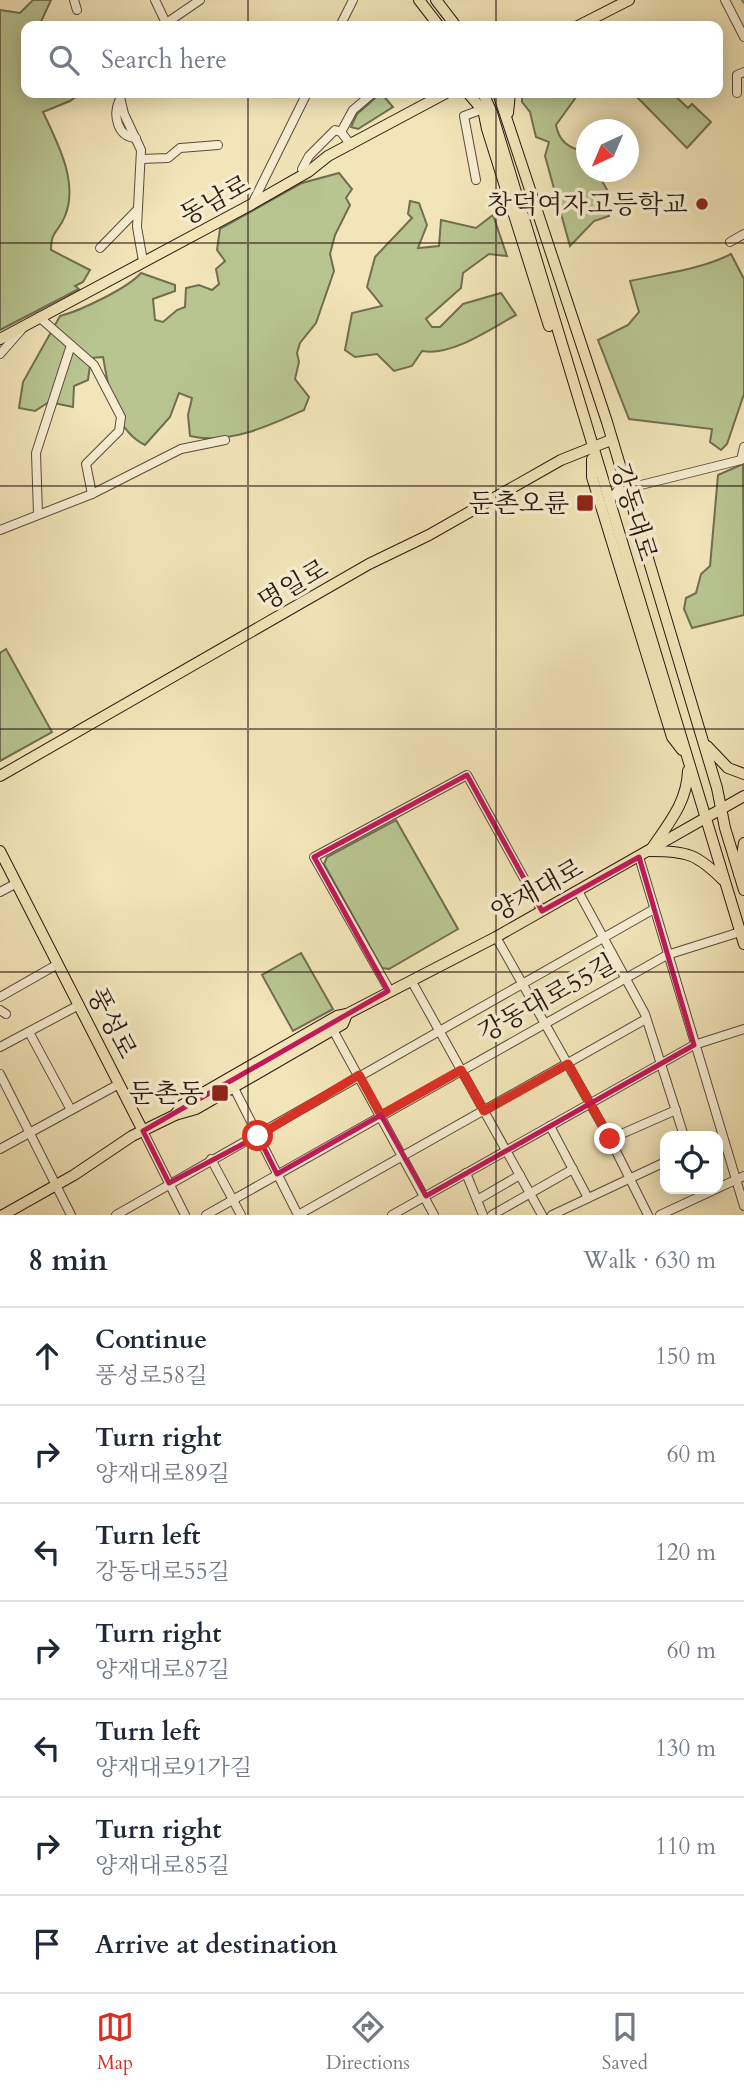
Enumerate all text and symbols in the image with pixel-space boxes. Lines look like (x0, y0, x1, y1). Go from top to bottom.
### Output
search box (21, 21, 723, 98)
icon: search (45, 41, 83, 79)
text: Search here (101, 42, 227, 77)
north arrow (576, 119, 639, 182)
street label: 동남로 (174, 167, 256, 233)
place label: 창덕여자고등학교 (487, 187, 688, 222)
marker: 창덕여자고등학교 (694, 196, 710, 212)
street label: 강동대로 (603, 459, 665, 565)
place label: 둔촌오륜 (469, 486, 569, 521)
marker: 둔촌오륜 (575, 493, 595, 513)
street label: 명일로 (252, 551, 334, 619)
street label: 양재대로 (485, 850, 589, 930)
street label: 강동대로55길 (472, 946, 622, 1050)
street label: 풍성로 (79, 981, 145, 1065)
place label: 둔촌동 (129, 1076, 204, 1111)
marker: 둔촌동 (210, 1083, 230, 1103)
route start (242, 1120, 273, 1151)
route end (594, 1123, 625, 1154)
map controls (660, 1131, 723, 1194)
button: locate (660, 1131, 723, 1194)
text: 8 min (28, 1240, 108, 1281)
text: Walk · 630 m (583, 1245, 716, 1276)
text: Continue (95, 1322, 207, 1357)
icon: ahead (28, 1337, 66, 1375)
text: 150 m (655, 1341, 716, 1372)
text: 풍성로58길 (95, 1360, 207, 1391)
text: Turn right (95, 1420, 222, 1455)
icon: right (28, 1435, 66, 1473)
text: 60 m (667, 1439, 716, 1470)
text: 양재대로89길 (95, 1458, 230, 1489)
text: Turn left (95, 1518, 200, 1553)
icon: left (28, 1533, 66, 1571)
text: 120 m (655, 1537, 716, 1568)
text: 강동대로55길 (95, 1556, 230, 1587)
text: Turn right (95, 1616, 222, 1651)
icon: right (28, 1631, 66, 1669)
text: 60 m (667, 1635, 716, 1666)
text: 양재대로87길 (95, 1654, 230, 1685)
text: Turn left (95, 1714, 200, 1749)
icon: left (28, 1729, 66, 1767)
text: 130 m (655, 1733, 716, 1764)
text: 양재대로91가길 (95, 1752, 252, 1783)
text: Turn right (95, 1812, 222, 1847)
icon: right (28, 1827, 66, 1865)
text: 110 m (655, 1831, 716, 1862)
text: 양재대로85길 (95, 1850, 230, 1881)
icon: arrive (28, 1925, 66, 1963)
text: Arrive at destination (95, 1927, 338, 1962)
tab: Map (96, 2008, 134, 2076)
tab: Directions (326, 2008, 410, 2076)
tab: Saved (602, 2008, 648, 2076)

